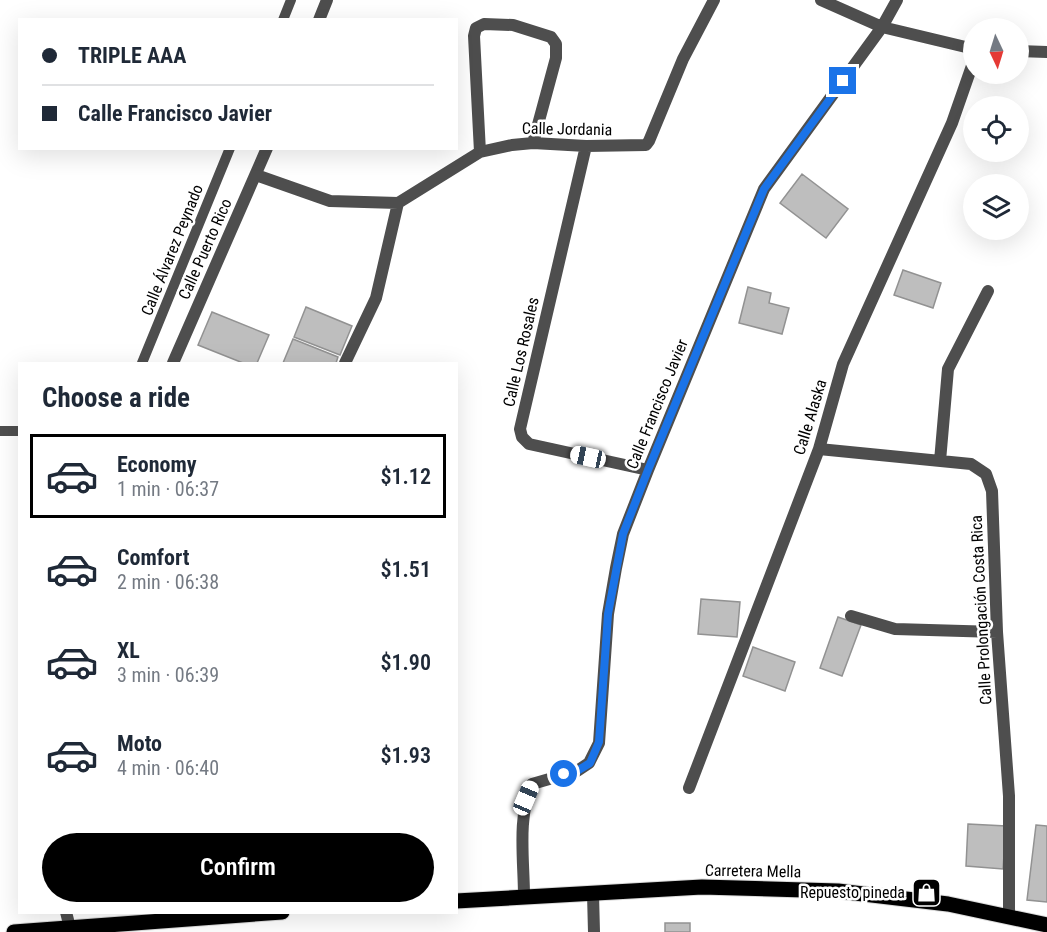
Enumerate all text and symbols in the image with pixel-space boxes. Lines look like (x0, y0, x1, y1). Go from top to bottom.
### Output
north arrow (963, 18, 1029, 84)
map controls (963, 18, 1029, 240)
text: TRIPLE AAA (78, 43, 186, 68)
route end (829, 67, 856, 94)
button: locate (963, 96, 1029, 162)
text: Calle Francisco Javier (78, 101, 272, 126)
street label: Calle Jordania (522, 119, 612, 139)
button: layers (963, 174, 1029, 240)
street label: Calle Álvarez Peynado (137, 182, 207, 318)
street label: Calle Puerto Rico (174, 196, 236, 302)
street label: Calle Los Rosales (499, 295, 543, 409)
street label: Calle Francisco Javier (622, 336, 692, 472)
street label: Calle Alaska (790, 377, 830, 457)
text: Choose a ride (42, 382, 190, 414)
car (569, 444, 607, 470)
icon: car (45, 449, 99, 503)
text: Economy (117, 452, 197, 477)
text: $1.12 (380, 464, 431, 489)
text: 1 min · 06:37 (117, 477, 219, 501)
street label: Calle Prolongación Costa Rica (967, 515, 995, 705)
icon: car (45, 542, 99, 596)
text: Comfort (117, 545, 190, 570)
text: $1.51 (380, 557, 431, 582)
text: 2 min · 06:38 (117, 570, 219, 594)
icon: car (45, 635, 99, 689)
text: XL (117, 638, 140, 663)
text: $1.90 (380, 650, 431, 675)
text: 3 min · 06:39 (117, 663, 219, 687)
icon: car (45, 728, 99, 782)
text: Moto (117, 731, 162, 756)
text: $1.93 (380, 743, 431, 768)
text: 4 min · 06:40 (117, 756, 219, 780)
route start (550, 760, 577, 787)
car (511, 778, 541, 818)
button: Confirm (42, 833, 434, 902)
street label: Carretera Mella (705, 861, 801, 881)
shop icon: Repuesto pineda (910, 876, 942, 908)
place label: Repuesto pineda (800, 883, 905, 902)

